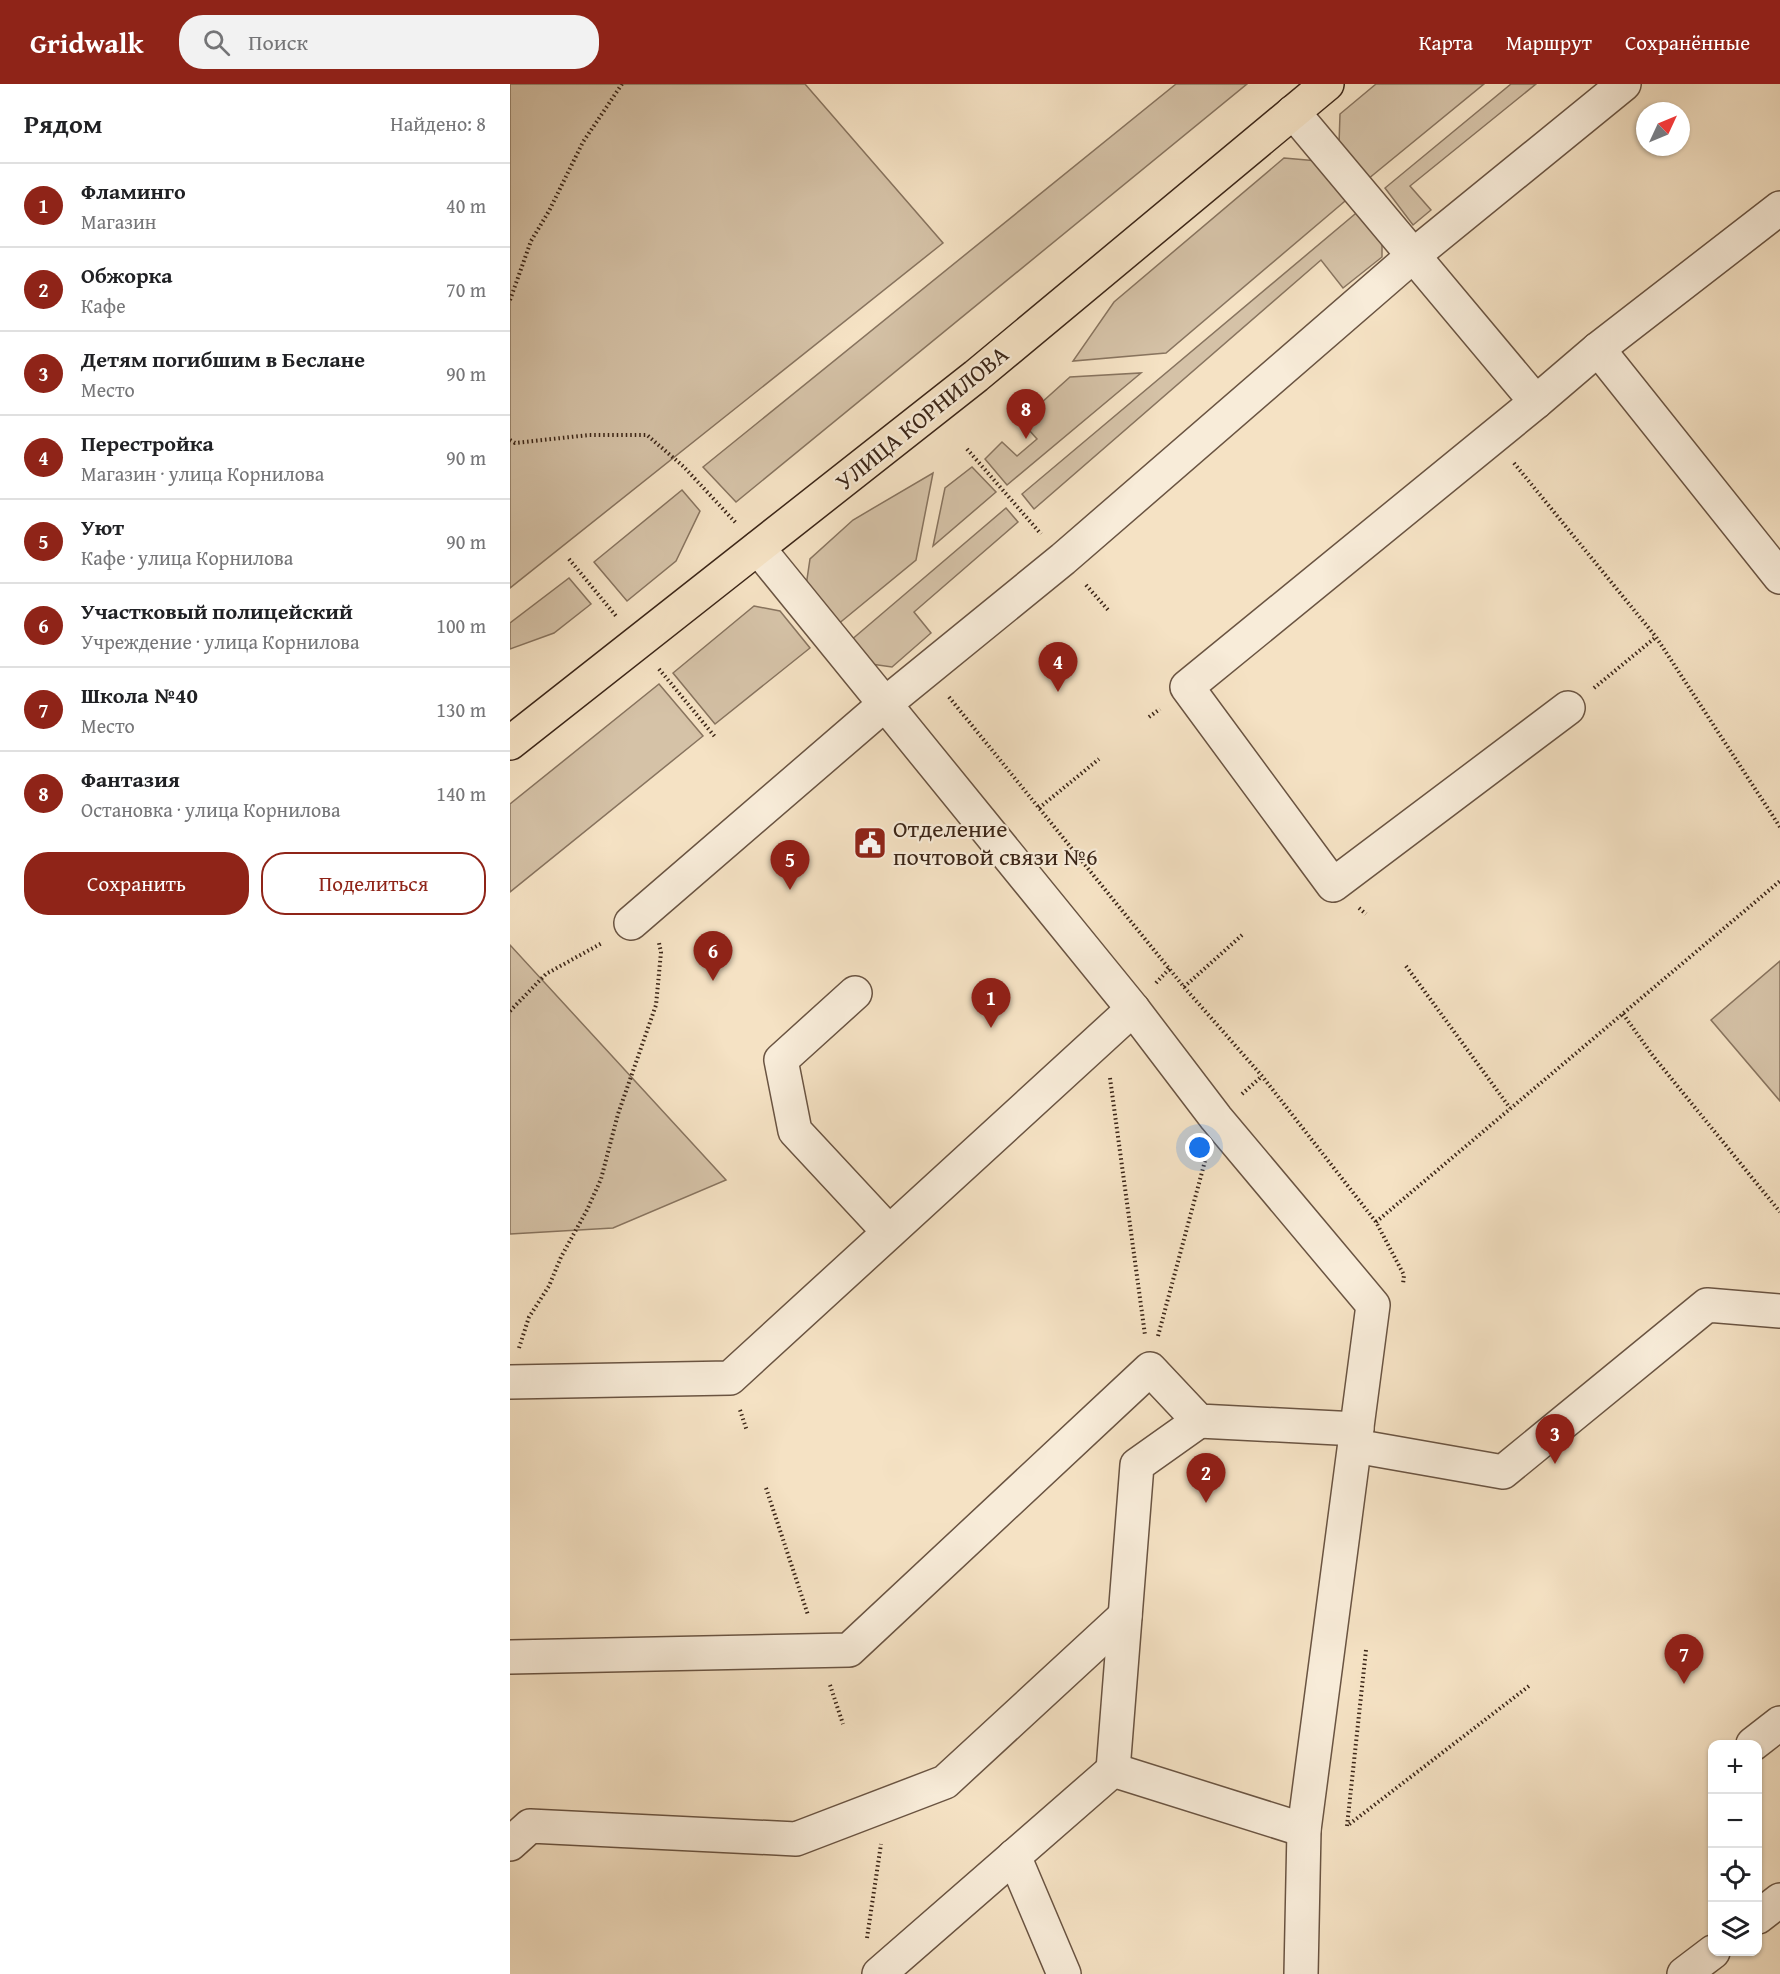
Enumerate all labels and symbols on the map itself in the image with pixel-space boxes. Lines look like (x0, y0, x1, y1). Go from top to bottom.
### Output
north arrow (1636, 102, 1690, 156)
street label: УЛИЦА КОРНИЛОВА (828, 337, 1016, 498)
pin: 8 (1006, 390, 1046, 439)
pin: 4 (1038, 642, 1078, 692)
place label: Отделение почтовой связи №6 (893, 811, 1098, 874)
public building icon: Отделение почтовой связи №6 (852, 825, 888, 861)
pin: 5 (770, 840, 810, 890)
pin: 6 (694, 932, 732, 981)
pin: 1 (972, 978, 1010, 1028)
your location (1185, 1133, 1214, 1162)
pin: 3 (1536, 1414, 1574, 1464)
pin: 2 (1186, 1454, 1226, 1503)
pin: 7 (1664, 1634, 1704, 1684)

